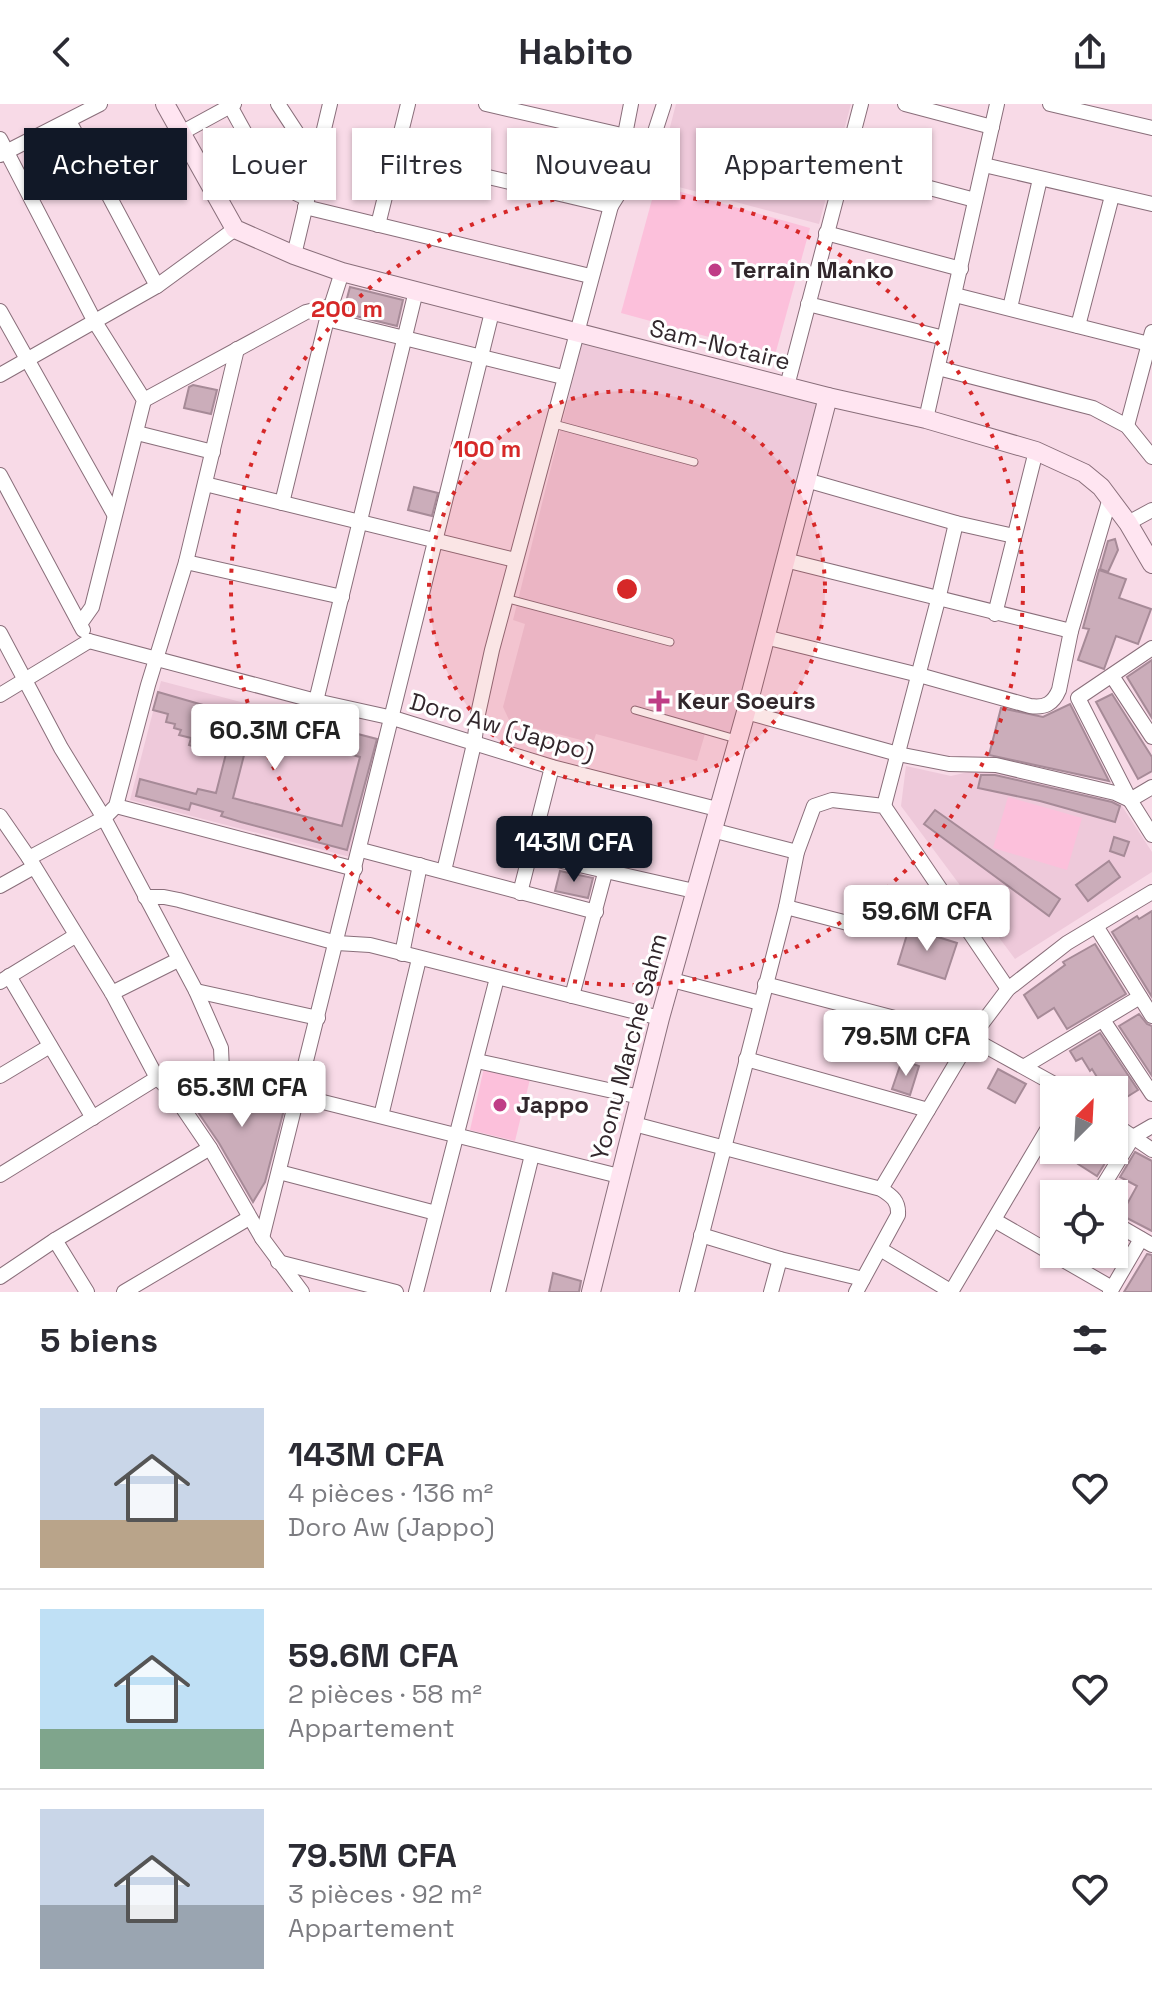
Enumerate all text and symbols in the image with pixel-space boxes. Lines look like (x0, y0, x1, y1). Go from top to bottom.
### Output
text: Habito (519, 29, 633, 75)
icon: back (40, 30, 84, 74)
icon: share (1068, 30, 1112, 74)
chip: Acheter (24, 128, 187, 200)
chip: Louer (203, 128, 336, 200)
chip: Filtres (352, 128, 491, 200)
chip: Nouveau (507, 128, 680, 200)
chip: Appartement (696, 128, 932, 200)
place label: Terrain Manko (731, 254, 894, 285)
marker: Terrain Manko (706, 261, 724, 279)
text: 200 m (311, 293, 383, 324)
street label: Sam-Notaire (647, 312, 794, 377)
text: 100 m (453, 433, 521, 464)
centre of rings (613, 575, 641, 603)
street label: Doro Aw (Jappo) (406, 685, 598, 768)
place label: Keur Soeurs (677, 685, 816, 716)
marker: Keur Soeurs (648, 690, 670, 712)
pin: 60.3M CFA (183, 704, 367, 772)
text: 60.3M CFA (209, 713, 341, 747)
pin: 143M CFA (491, 816, 657, 884)
text: 143M CFA (514, 825, 634, 859)
pin: 59.6M CFA (835, 885, 1019, 953)
text: 59.6M CFA (862, 894, 992, 928)
street label: Yoonu Marche Sahm (583, 930, 674, 1164)
pin: 79.5M CFA (814, 1010, 998, 1078)
text: 79.5M CFA (841, 1019, 971, 1053)
pin: 65.3M CFA (150, 1061, 334, 1129)
text: 65.3M CFA (177, 1070, 307, 1104)
north arrow (1040, 1076, 1128, 1164)
map controls (1040, 1076, 1128, 1268)
place label: Jappo (516, 1089, 589, 1120)
marker: Jappo (491, 1096, 509, 1114)
button: locate (1040, 1180, 1128, 1268)
icon: filters (1068, 1318, 1112, 1362)
text: 5 biens (40, 1319, 158, 1362)
text: 143M CFA (288, 1433, 444, 1476)
icon: home (104, 1440, 200, 1536)
icon: heart (1068, 1466, 1112, 1510)
text: 4 pièces · 136 m² (288, 1476, 493, 1510)
text: Doro Aw (Jappo) (288, 1510, 495, 1544)
text: 59.6M CFA (288, 1634, 459, 1677)
icon: home (104, 1641, 200, 1737)
icon: heart (1068, 1667, 1112, 1711)
text: 2 pièces · 58 m² (288, 1677, 482, 1711)
text: Appartement (288, 1711, 455, 1745)
text: 79.5M CFA (288, 1834, 457, 1877)
icon: home (104, 1841, 200, 1937)
icon: heart (1068, 1867, 1112, 1911)
text: 3 pièces · 92 m² (288, 1877, 482, 1911)
text: Appartement (288, 1911, 455, 1945)

